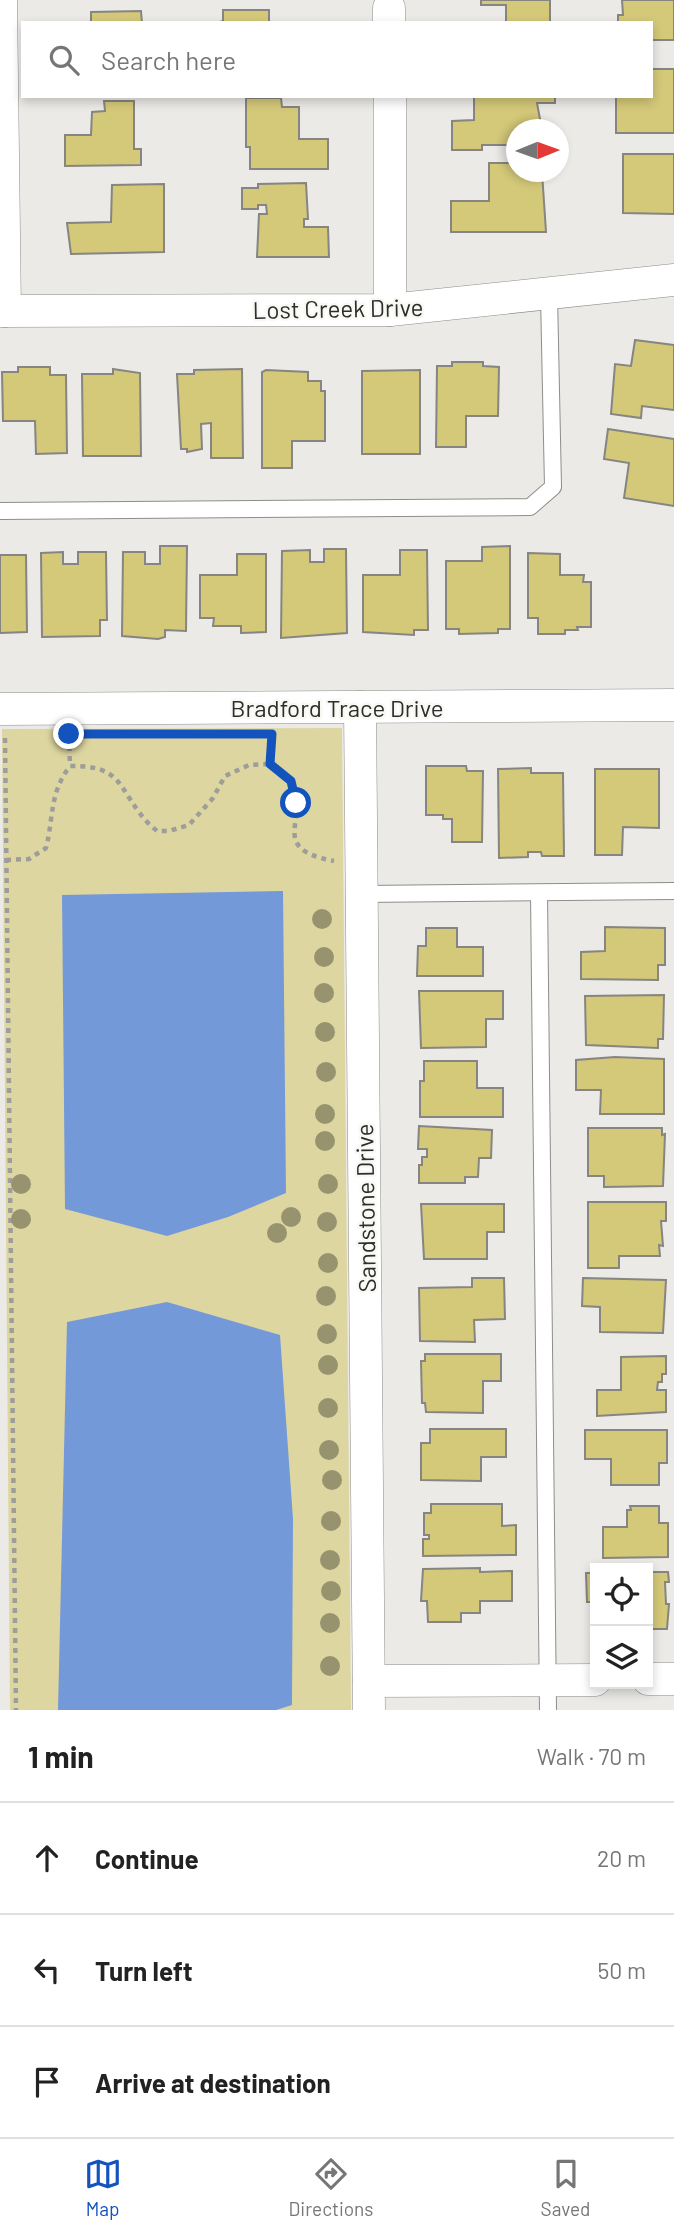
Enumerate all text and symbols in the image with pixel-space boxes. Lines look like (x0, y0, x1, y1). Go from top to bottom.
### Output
search box (21, 21, 653, 98)
icon: search (45, 41, 83, 79)
text: Search here (101, 44, 236, 75)
north arrow (506, 119, 569, 182)
street label: Lost Creek Drive (252, 292, 424, 324)
street label: Bradford Trace Drive (231, 693, 443, 722)
route end (53, 718, 84, 749)
route start (280, 787, 311, 818)
street label: Sandstone Drive (349, 1123, 381, 1293)
map controls (590, 1563, 653, 1689)
button: locate (590, 1563, 653, 1626)
button: layers (590, 1626, 653, 1689)
text: 1 min (28, 1738, 94, 1774)
text: Walk · 70 m (537, 1742, 646, 1770)
icon: ahead (28, 1839, 66, 1877)
text: Continue (95, 1843, 199, 1874)
text: 20 m (597, 1844, 646, 1872)
icon: left (28, 1951, 66, 1989)
text: Turn left (95, 1955, 193, 1986)
text: 50 m (598, 1956, 646, 1984)
icon: arrive (28, 2063, 66, 2101)
text: Arrive at destination (95, 2067, 331, 2098)
tab: Map (84, 2155, 122, 2220)
tab: Directions (289, 2155, 374, 2220)
tab: Saved (541, 2155, 590, 2220)

